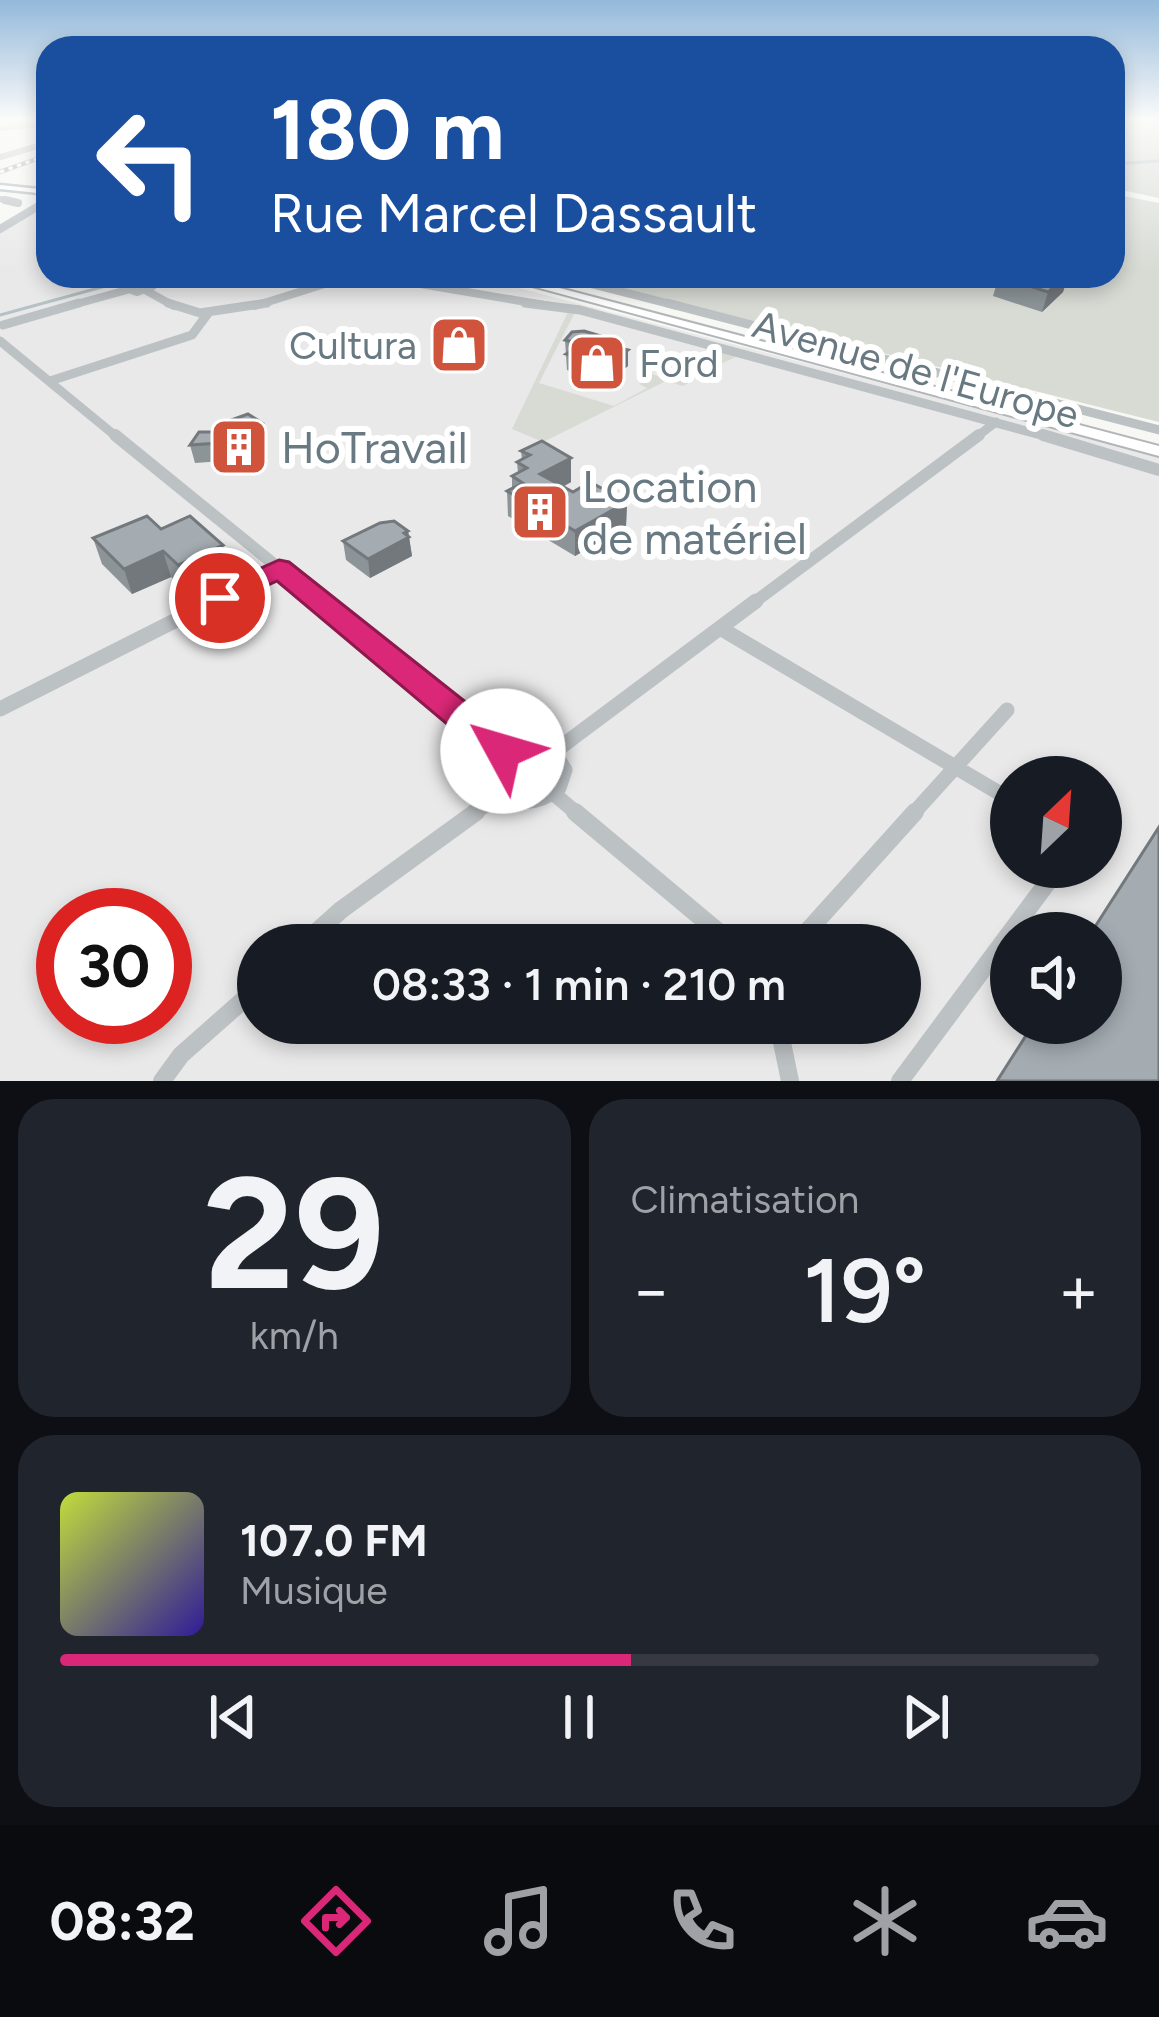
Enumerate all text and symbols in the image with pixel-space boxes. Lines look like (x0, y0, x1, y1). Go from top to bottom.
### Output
text: 180 m (270, 79, 505, 180)
icon: left (72, 84, 228, 240)
text: Rue Marcel Dassault (270, 181, 757, 246)
street label: Avenue de l'Europe (748, 300, 1084, 438)
shop icon: Cultura (428, 314, 490, 376)
place label: Cultura (289, 322, 417, 369)
shop icon: Ford (566, 332, 628, 394)
place label: Ford (639, 340, 719, 387)
building icon: HoTravail (208, 416, 270, 478)
place label: HoTravail (281, 420, 468, 474)
place label: Location de matériel (582, 459, 807, 565)
building icon: Location de matériel (509, 481, 571, 543)
pin (169, 547, 271, 649)
icon: arrive (187, 565, 253, 631)
position arrow (440, 688, 566, 814)
north arrow (990, 756, 1122, 888)
map controls (990, 756, 1122, 1044)
speed limit sign: 30 (36, 888, 192, 1044)
button: sound (990, 912, 1122, 1044)
text: 08:33 · 1 min · 210 m (372, 957, 786, 1011)
text: 29 (204, 1140, 385, 1327)
text: Climatisation (631, 1176, 859, 1223)
text: 19° (803, 1236, 926, 1345)
text: − (631, 1250, 672, 1330)
text: + (1058, 1250, 1099, 1330)
text: km/h (250, 1312, 339, 1359)
text: 107.0 FM (240, 1513, 428, 1567)
text: Musique (240, 1567, 388, 1614)
icon: previous (200, 1684, 266, 1750)
icon: pause (546, 1684, 612, 1750)
icon: next (893, 1684, 959, 1750)
icon: directions (294, 1879, 378, 1963)
icon: music (477, 1879, 561, 1963)
icon: phone (660, 1879, 744, 1963)
icon: climate (843, 1879, 927, 1963)
icon: car (1025, 1879, 1109, 1963)
text: 08:32 (49, 1889, 195, 1954)

